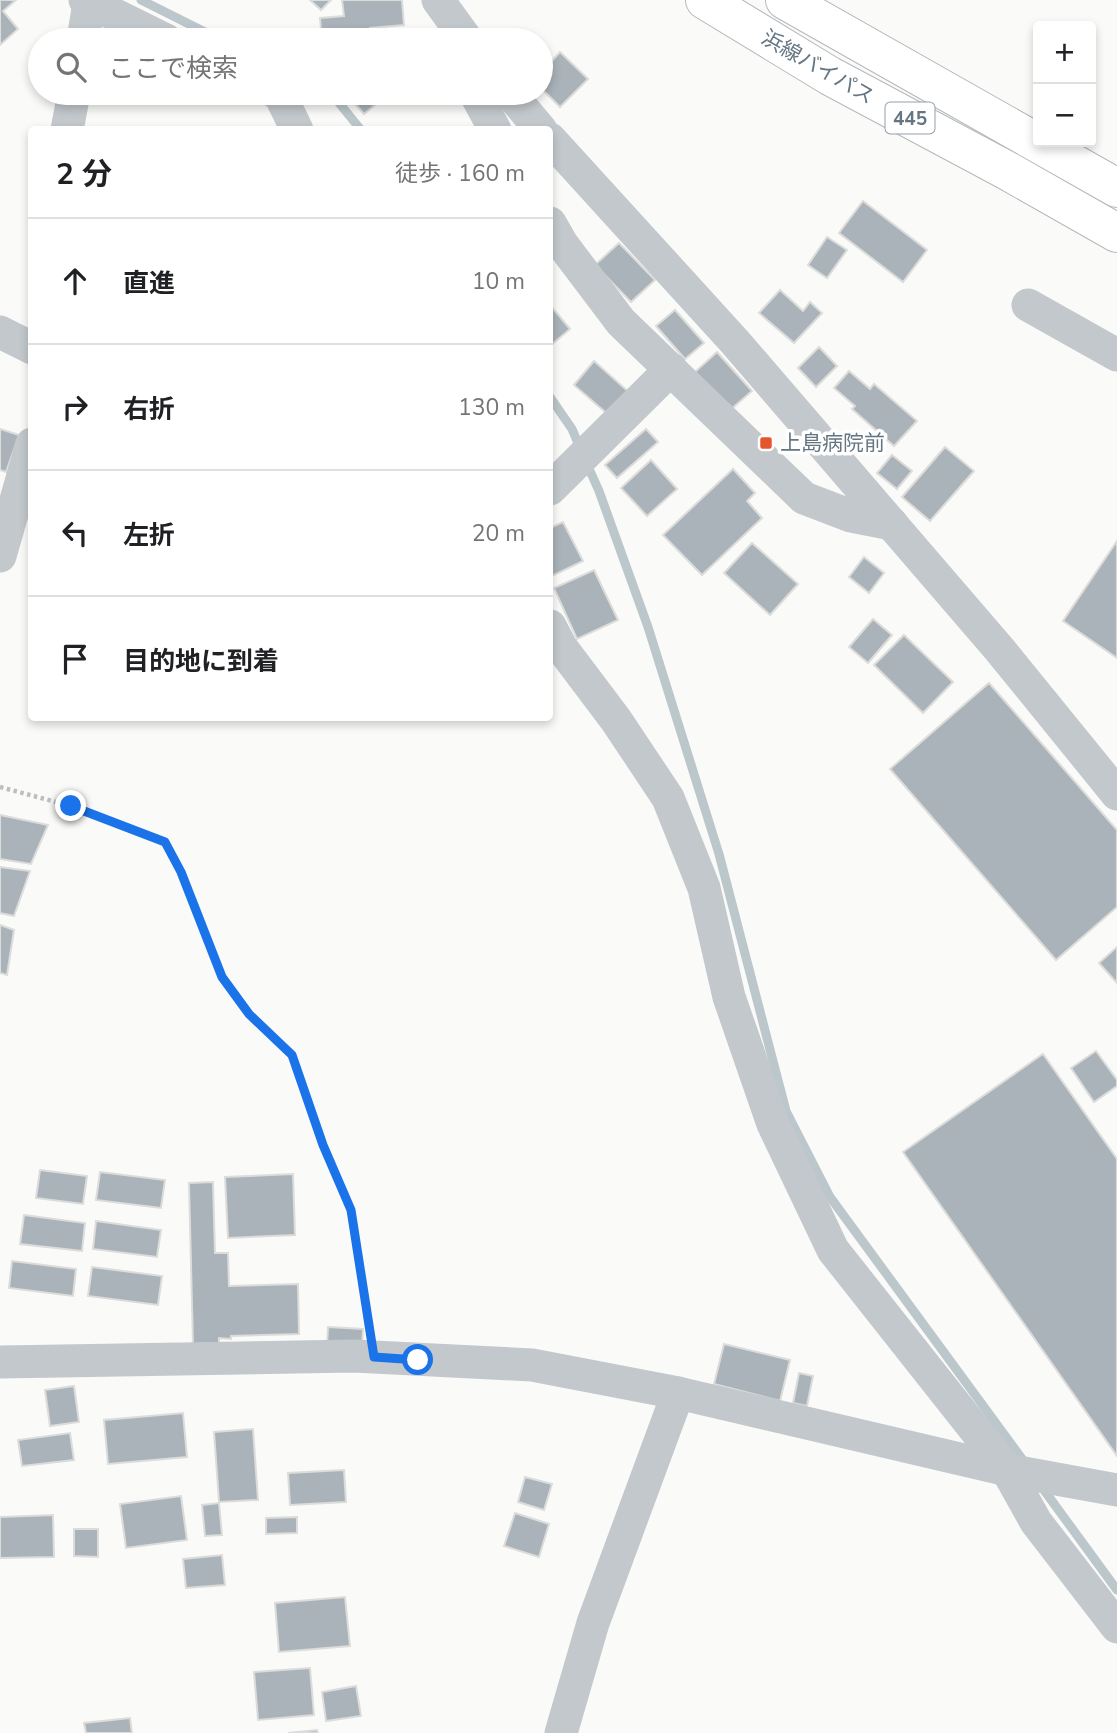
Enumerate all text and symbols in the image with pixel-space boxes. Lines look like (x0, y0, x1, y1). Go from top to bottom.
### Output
map controls (1033, 21, 1096, 147)
button: + (1033, 21, 1096, 84)
street label: 浜線バイパス (757, 23, 879, 111)
search box (28, 28, 553, 105)
icon: search (52, 48, 90, 86)
text: ここで検索 (108, 51, 238, 86)
button: − (1033, 84, 1096, 147)
road number: 445 (886, 102, 934, 134)
text: 2 分 (56, 154, 112, 195)
text: 徒歩 · 160 m (395, 158, 525, 189)
icon: ahead (56, 262, 94, 300)
text: 直進 (123, 266, 175, 301)
text: 10 m (472, 266, 525, 297)
icon: right (56, 388, 94, 426)
text: 右折 (123, 392, 175, 427)
text: 130 m (458, 392, 525, 423)
place label: 上島病院前 (780, 429, 885, 457)
marker: 上島病院前 (758, 435, 774, 451)
icon: left (56, 514, 94, 552)
text: 左折 (123, 518, 175, 553)
text: 20 m (472, 518, 525, 549)
icon: arrive (56, 640, 94, 678)
text: 目的地に到着 (123, 644, 279, 679)
route end (55, 790, 86, 821)
route start (402, 1344, 433, 1375)

